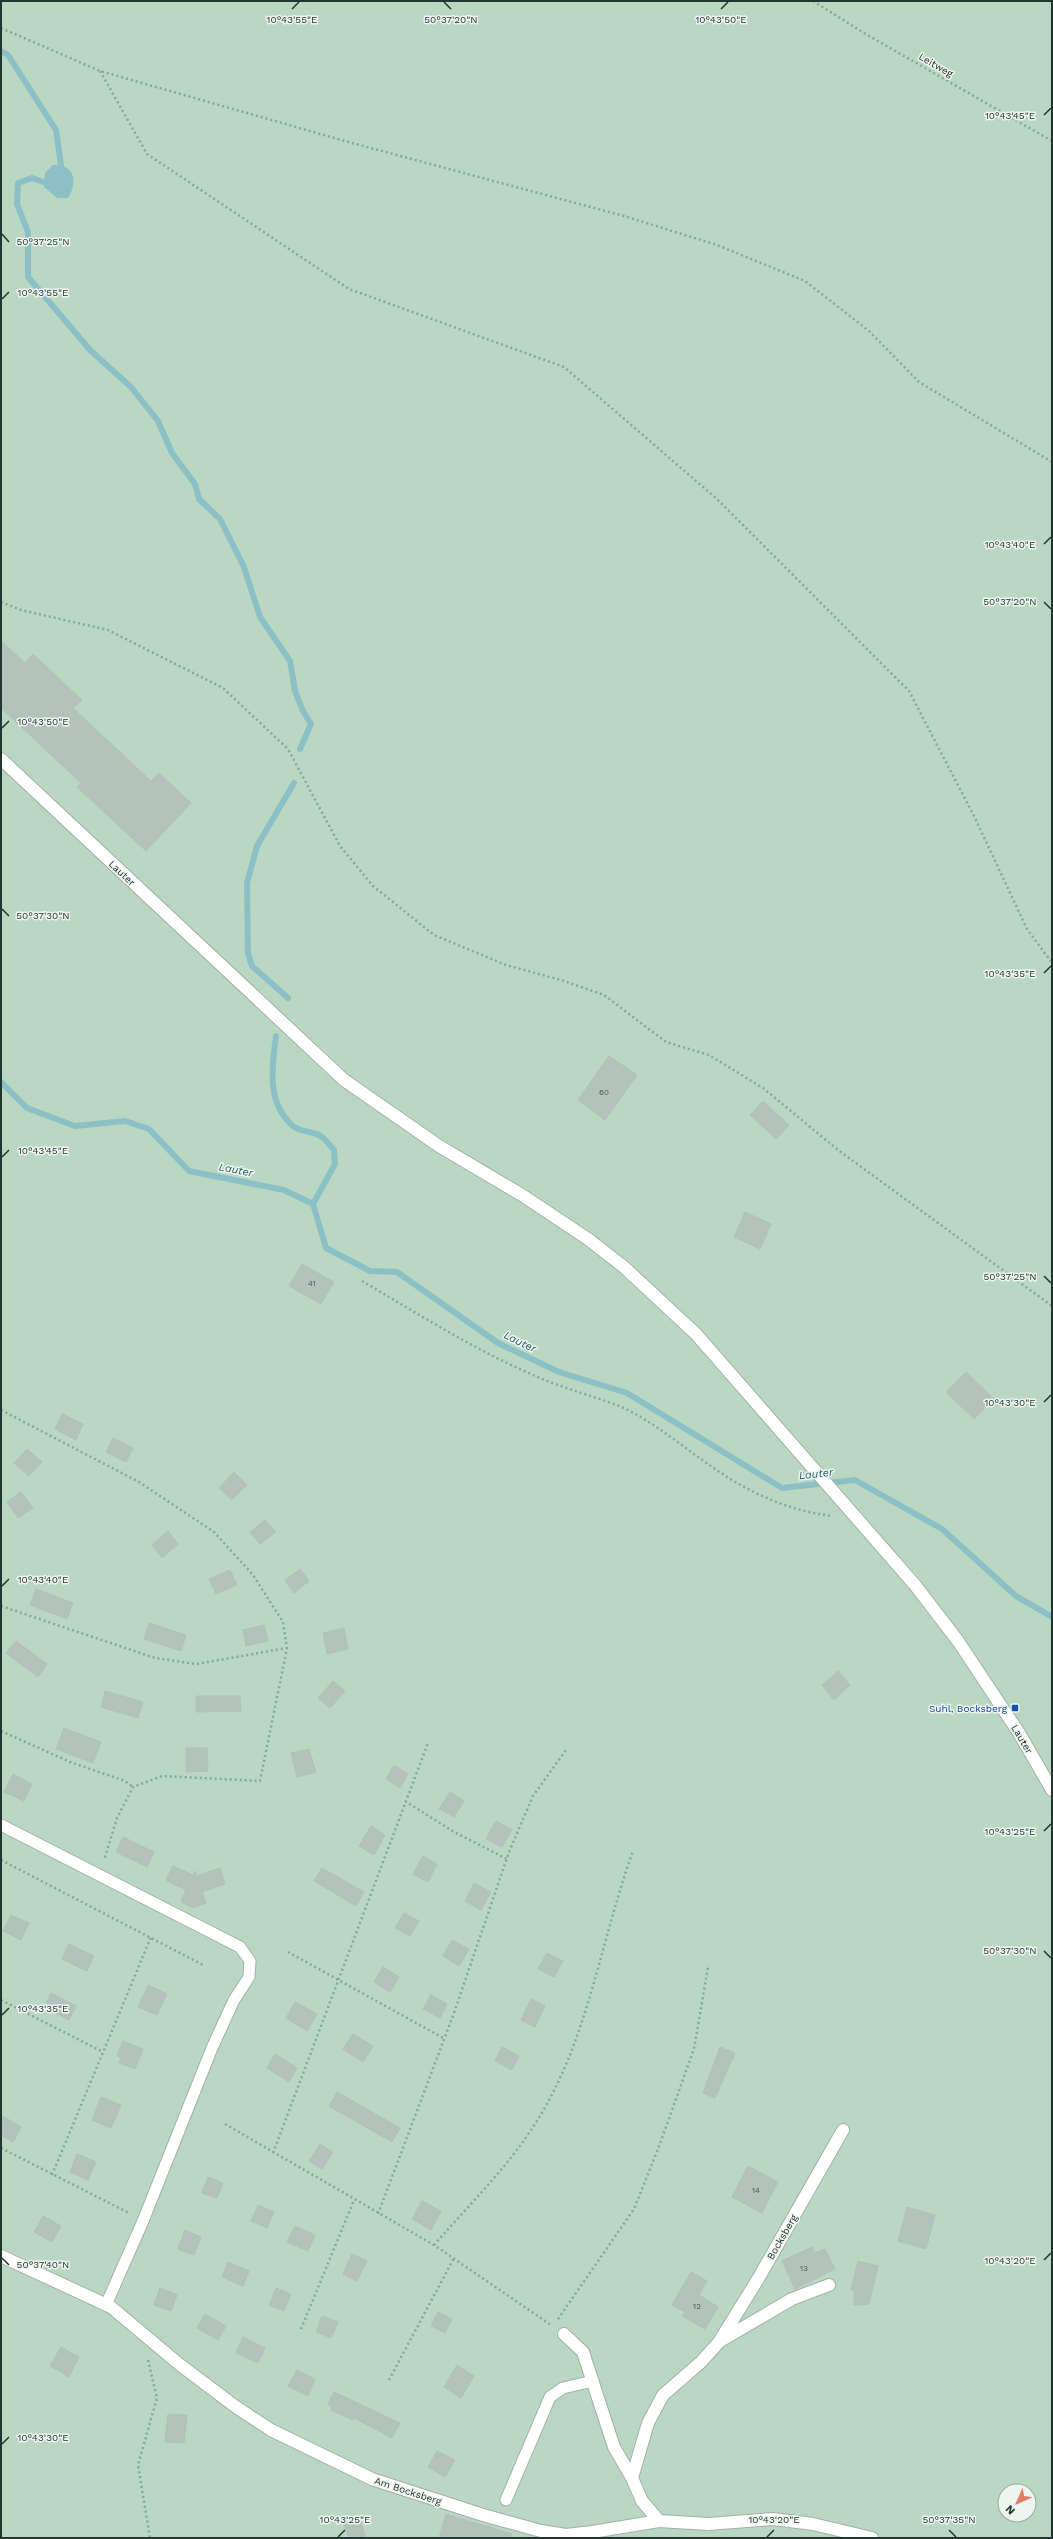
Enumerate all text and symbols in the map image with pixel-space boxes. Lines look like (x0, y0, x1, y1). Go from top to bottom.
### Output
text: 10°43'55"E (267, 14, 317, 25)
text: 50°37'20"N (424, 14, 478, 25)
text: 10°43'50"E (695, 14, 747, 25)
street label: Leitweg (917, 51, 956, 80)
text: 10°43'45"E (985, 110, 1035, 121)
text: 50°37'25"N (16, 236, 70, 247)
text: 10°43'55"E (18, 287, 68, 298)
text: 10°43'40"E (985, 539, 1035, 550)
text: 50°37'20"N (983, 596, 1037, 607)
text: 10°43'50"E (17, 716, 69, 727)
street label: Lauter (107, 858, 137, 888)
text: 50°37'30"N (16, 910, 70, 921)
text: 10°43'35"E (985, 968, 1035, 979)
house number: 60 (599, 1088, 609, 1097)
text: 10°43'45"E (18, 1145, 68, 1156)
water label: Lauter (218, 1160, 255, 1180)
text: 50°37'25"N (983, 1271, 1037, 1282)
house number: 41 (308, 1279, 316, 1288)
water label: Lauter (502, 1329, 539, 1356)
text: 10°43'30"E (984, 1397, 1036, 1408)
water label: Lauter (798, 1466, 835, 1482)
text: 10°43'40"E (18, 1574, 68, 1585)
place label: Suhl, Bocksberg (929, 1703, 1008, 1714)
marker: Suhl, Bocksberg (1010, 1703, 1020, 1713)
street label: Lauter (1009, 1723, 1035, 1755)
text: 10°43'25"E (985, 1826, 1035, 1837)
text: 50°37'30"N (983, 1945, 1037, 1956)
text: 10°43'35"E (18, 2003, 68, 2014)
house number: 14 (752, 2186, 760, 2195)
street label: Bocksberg (765, 2212, 800, 2261)
text: 10°43'20"E (984, 2255, 1036, 2266)
text: 50°37'40"N (17, 2259, 69, 2270)
house number: 13 (800, 2264, 808, 2273)
house number: 12 (693, 2302, 701, 2311)
text: 10°43'30"E (17, 2432, 69, 2443)
street label: Am Bocksberg (373, 2475, 443, 2507)
north arrow (997, 2483, 1037, 2523)
text: N (1003, 2502, 1018, 2517)
text: 10°43'25"E (320, 2514, 370, 2525)
text: 10°43'20"E (748, 2514, 800, 2525)
text: 50°37'35"N (922, 2514, 976, 2525)

